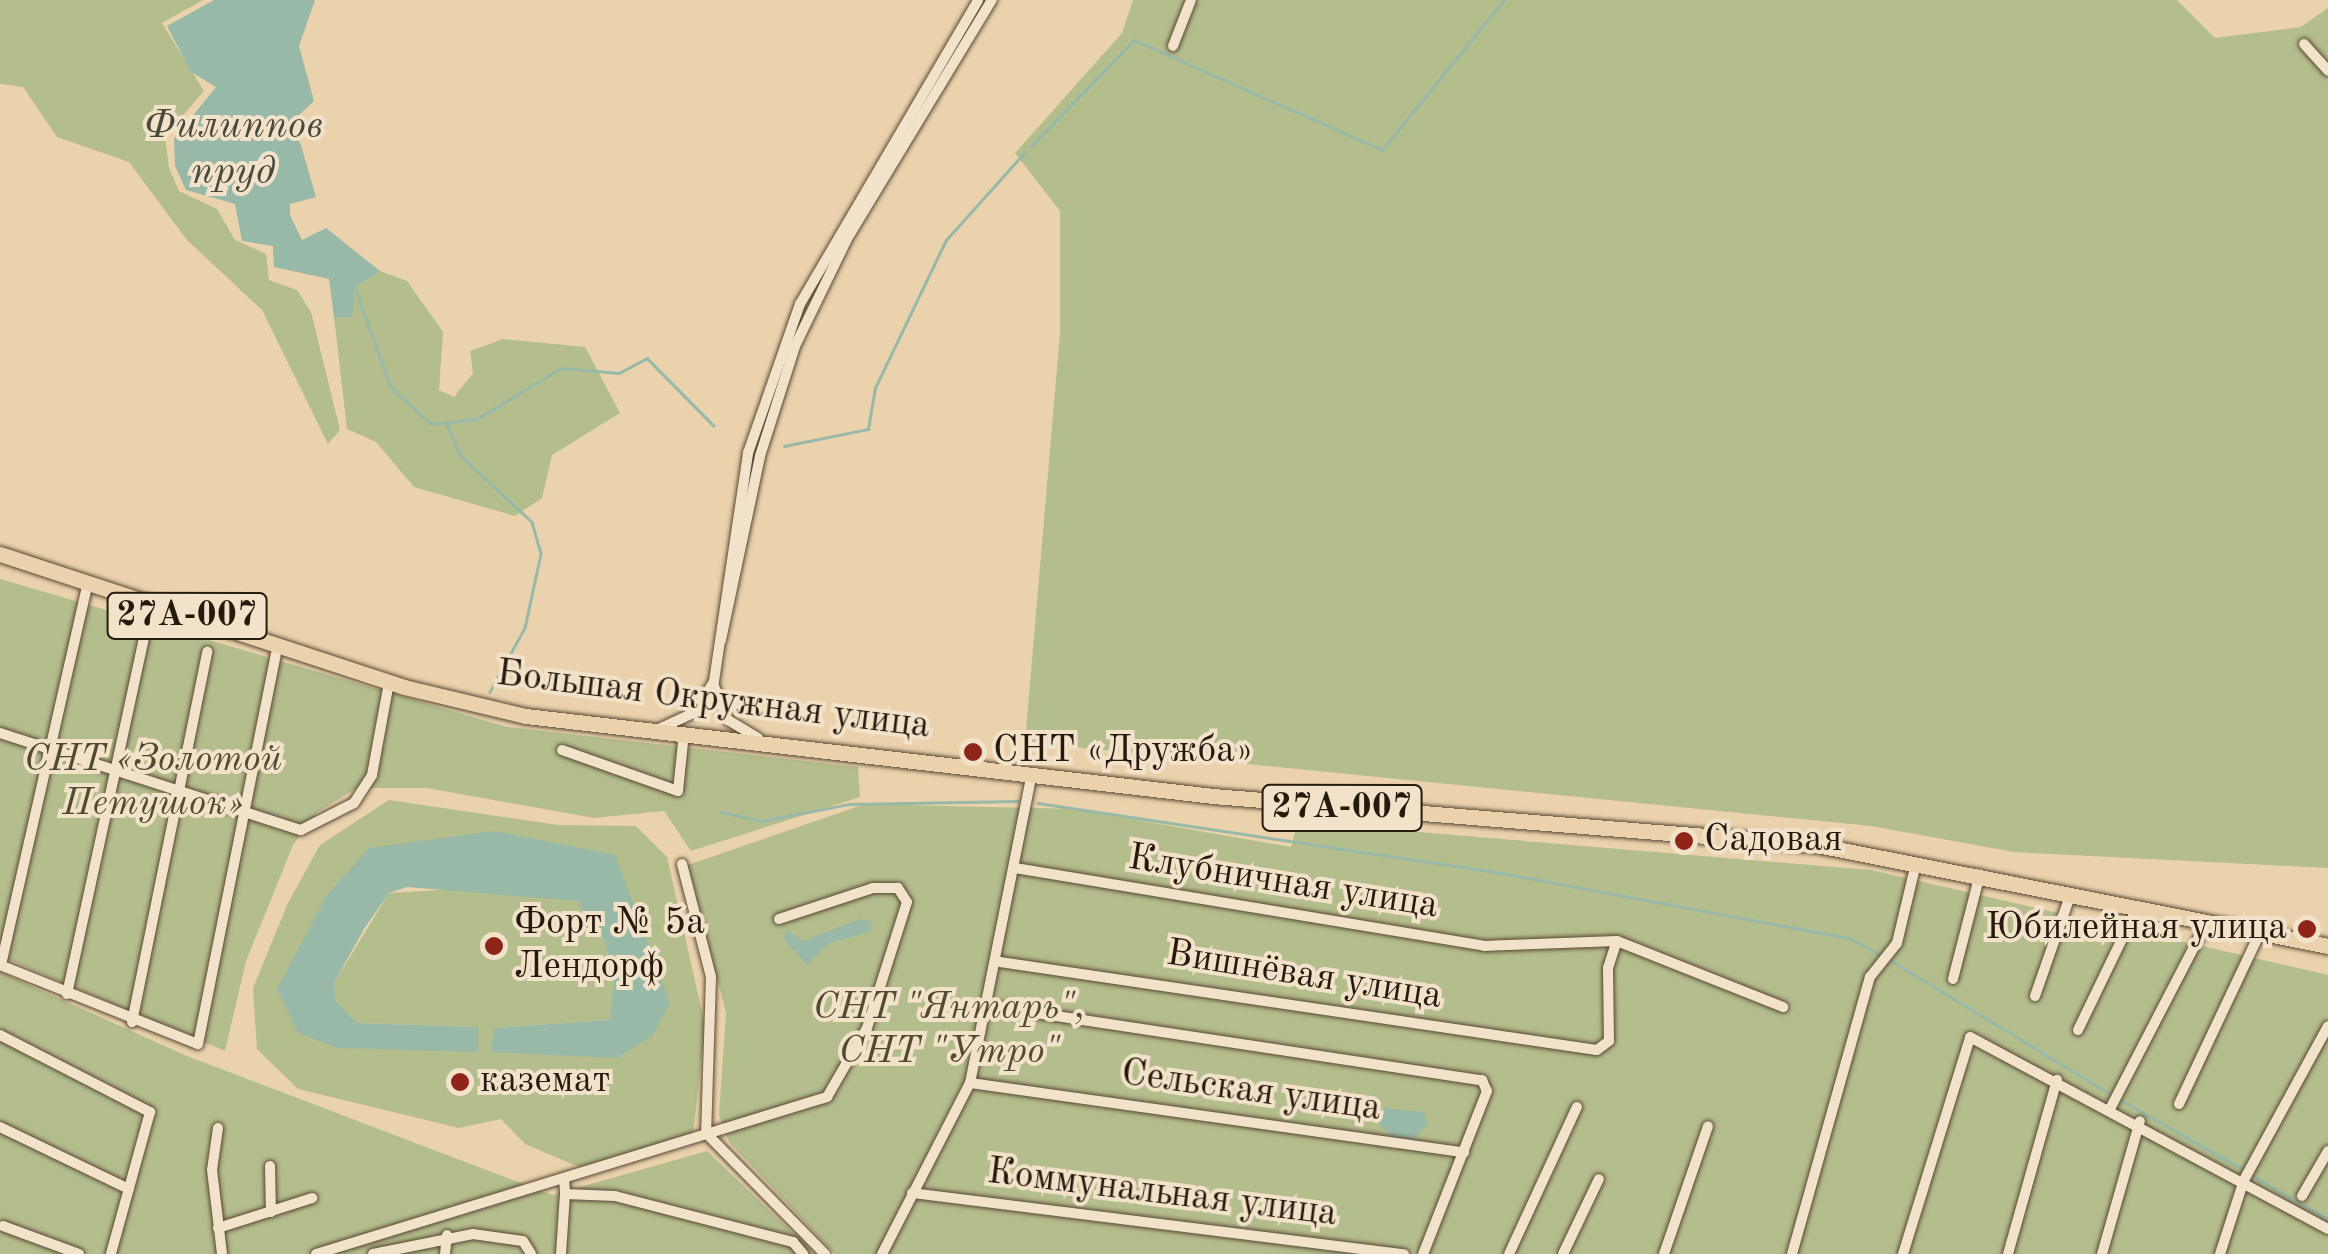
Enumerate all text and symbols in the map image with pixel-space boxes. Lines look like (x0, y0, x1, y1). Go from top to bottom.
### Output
water label: Филиппов пруд (143, 103, 323, 197)
road number: 27А-007 (104, 586, 270, 646)
street label: Большая Окружная улица (494, 652, 932, 750)
place label: СНТ «Дружба» (993, 729, 1253, 775)
park label: СНТ «Золотой Петушок» (24, 738, 282, 828)
marker: СНТ «Дружба» (962, 741, 984, 763)
road number: 27А-007 (1260, 778, 1424, 838)
place label: Садовая (1704, 818, 1842, 864)
marker: Садовая (1673, 830, 1695, 852)
street label: Клубничная улица (1125, 836, 1441, 930)
place label: Форт № 5а Лендорф (514, 901, 705, 991)
place label: Юбилейная улица (1985, 906, 2287, 952)
marker: Юбилейная улица (2296, 918, 2318, 940)
street label: Вишнёвая улица (1163, 932, 1445, 1020)
marker: Форт № 5а Лендорф (483, 935, 505, 957)
park label: СНТ "Янтарь", СНТ "Утро" (813, 986, 1085, 1076)
street label: Сельская улица (1118, 1051, 1384, 1133)
place label: каземат (480, 1059, 610, 1105)
marker: каземат (449, 1071, 471, 1093)
street label: Коммунальная улица (984, 1150, 1340, 1238)

